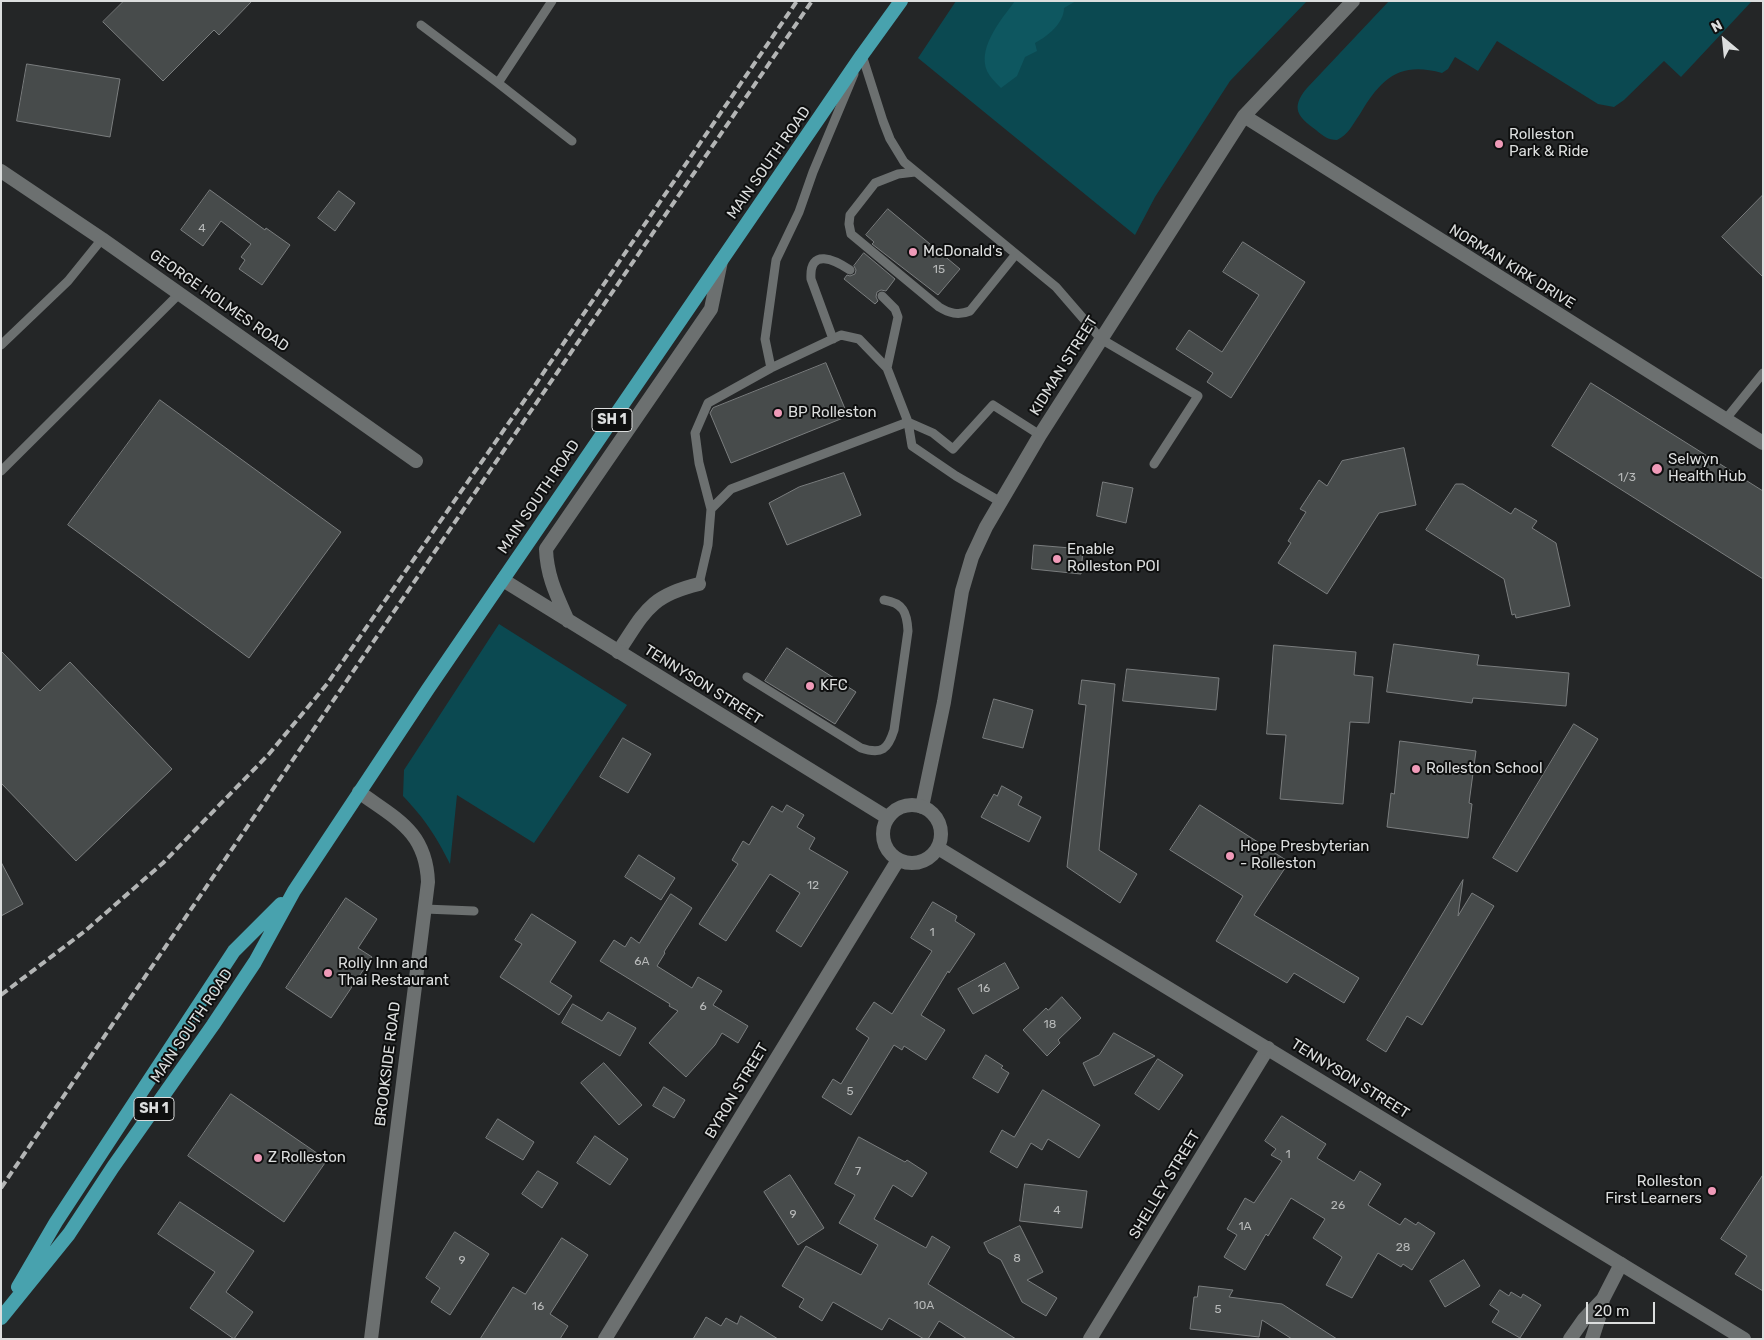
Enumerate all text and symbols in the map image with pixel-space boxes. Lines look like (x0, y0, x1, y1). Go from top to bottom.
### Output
north arrow (1699, 15, 1749, 65)
text: N (1708, 16, 1725, 36)
street label: MAIN SOUTH ROAD (723, 103, 815, 223)
place label: Rolleston Park & Ride (1509, 126, 1589, 161)
marker: Rolleston Park & Ride (1493, 138, 1505, 150)
street label: NORMAN KIRK DRIVE (1446, 221, 1578, 313)
house number: 4 (198, 222, 206, 236)
place label: McDonald's (923, 243, 1003, 261)
street label: GEORGE HOLMES ROAD (146, 246, 292, 356)
marker: McDonald's (907, 246, 919, 258)
house number: 15 (933, 263, 945, 277)
street label: KIDMAN STREET (1026, 313, 1102, 419)
place label: BP Rolleston (788, 404, 877, 422)
marker: BP Rolleston (772, 407, 784, 419)
road number: SH 1 (592, 408, 632, 432)
street label: MAIN SOUTH ROAD (494, 437, 584, 557)
place label: Selwyn Health Hub (1668, 451, 1746, 486)
marker: Selwyn Health Hub (1650, 462, 1664, 476)
house number: 1/3 (1618, 471, 1636, 485)
place label: Enable Rolleston POI (1067, 541, 1160, 576)
marker: Enable Rolleston POI (1051, 553, 1063, 565)
street label: TENNYSON STREET (640, 641, 766, 729)
place label: KFC (820, 677, 848, 695)
marker: KFC (804, 680, 816, 692)
place label: Rolleston School (1426, 760, 1543, 778)
marker: Rolleston School (1410, 763, 1422, 775)
place label: Hope Presbyterian - Rolleston (1240, 838, 1369, 873)
marker: Hope Presbyterian - Rolleston (1224, 850, 1236, 862)
house number: 12 (807, 879, 819, 893)
house number: 1 (929, 926, 935, 940)
place label: Rolly Inn and Thai Restaurant (338, 955, 449, 990)
house number: 6A (634, 955, 650, 969)
street label: MAIN SOUTH ROAD (147, 966, 237, 1086)
marker: Rolly Inn and Thai Restaurant (322, 967, 334, 979)
house number: 16 (978, 982, 990, 996)
house number: 6 (699, 1000, 707, 1014)
street label: BROOKSIDE ROAD (371, 1001, 405, 1127)
house number: 18 (1044, 1018, 1056, 1032)
street label: TENNYSON STREET (1287, 1035, 1413, 1123)
street label: BYRON STREET (701, 1040, 773, 1142)
house number: 5 (846, 1085, 854, 1099)
road number: SH 1 (134, 1098, 174, 1120)
street label: SHELLEY STREET (1126, 1128, 1204, 1242)
house number: 1 (1285, 1148, 1291, 1162)
place label: Z Rolleston (268, 1149, 346, 1167)
marker: Z Rolleston (252, 1152, 264, 1164)
house number: 7 (855, 1165, 861, 1179)
place label: Rolleston First Learners (1605, 1173, 1702, 1208)
marker: Rolleston First Learners (1706, 1185, 1718, 1197)
house number: 26 (1331, 1199, 1345, 1213)
house number: 4 (1053, 1204, 1061, 1218)
house number: 9 (789, 1208, 797, 1222)
house number: 1A (1238, 1220, 1252, 1234)
house number: 28 (1396, 1241, 1410, 1255)
house number: 8 (1013, 1252, 1021, 1266)
house number: 9 (458, 1254, 466, 1268)
scale bar (1589, 1292, 1658, 1324)
house number: 10A (914, 1299, 934, 1313)
house number: 16 (532, 1300, 544, 1314)
text: 20 m (1594, 1302, 1629, 1320)
house number: 5 (1214, 1303, 1222, 1317)

